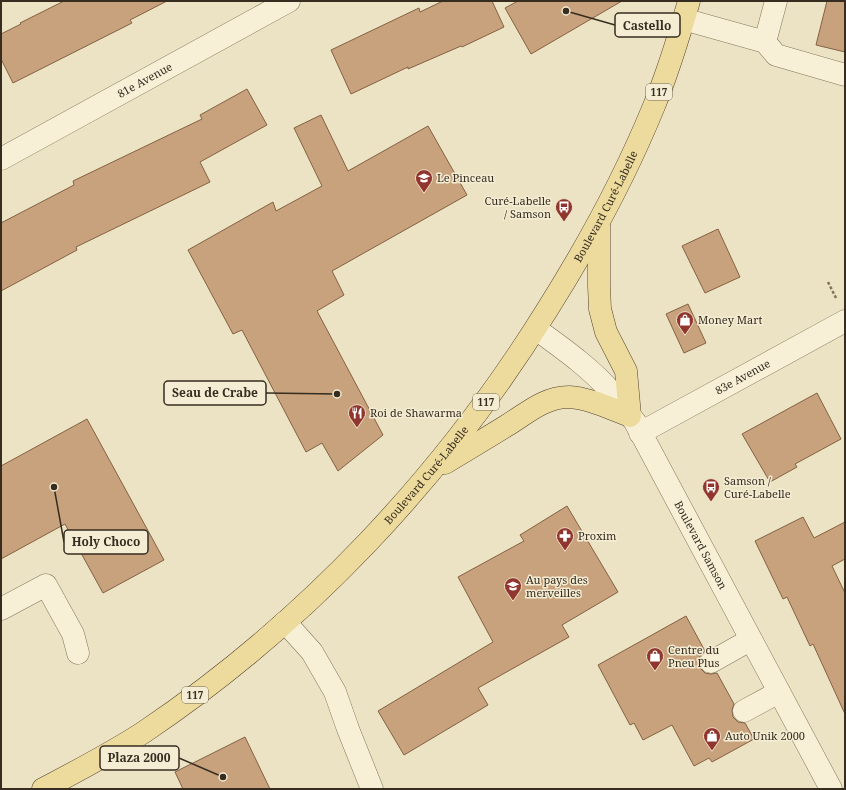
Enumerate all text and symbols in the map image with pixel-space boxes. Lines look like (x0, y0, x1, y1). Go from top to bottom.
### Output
callout: Castello (615, 13, 680, 37)
text: Castello (623, 17, 671, 34)
street label: 81e Avenue (114, 59, 175, 101)
road number: 117 (646, 84, 672, 100)
street label: Boulevard Curé-Labelle (570, 148, 641, 265)
school or university icon: Le Pinceau (414, 168, 434, 193)
place label: Le Pinceau (437, 170, 494, 185)
place label: Curé-Labelle / Samson (484, 193, 551, 221)
bus stop icon: Curé-Labelle / Samson (554, 197, 574, 222)
shop icon: Money Mart (675, 310, 695, 335)
place label: Money Mart (698, 312, 762, 327)
street label: 83e Avenue (712, 355, 773, 398)
callout: Seau de Crabe (164, 381, 266, 405)
text: Seau de Crabe (172, 384, 258, 401)
road number: 117 (473, 394, 499, 410)
restaurant icon: Roi de Shawarma (347, 403, 367, 428)
place label: Roi de Shawarma (370, 405, 462, 420)
street label: Boulevard Curé-Labelle (380, 422, 471, 527)
place label: Samson / Curé-Labelle (724, 473, 791, 501)
bus stop icon: Samson / Curé-Labelle (701, 477, 721, 502)
street label: Boulevard Samson (671, 498, 731, 592)
pharmacy icon: Proxim (555, 526, 575, 551)
place label: Proxim (578, 528, 617, 543)
callout: Holy Choco (64, 530, 148, 554)
text: Holy Choco (72, 533, 140, 550)
place label: Au pays des merveilles (526, 572, 588, 600)
school or university icon: Au pays des merveilles (503, 576, 523, 601)
place label: Centre du Pneu Plus (668, 642, 720, 670)
shop icon: Centre du Pneu Plus (645, 646, 665, 671)
road number: 117 (182, 687, 208, 703)
shop icon: Auto Unik 2000 (702, 726, 722, 751)
place label: Auto Unik 2000 (725, 728, 805, 743)
callout: Plaza 2000 (100, 746, 179, 770)
text: Plaza 2000 (108, 749, 171, 766)

